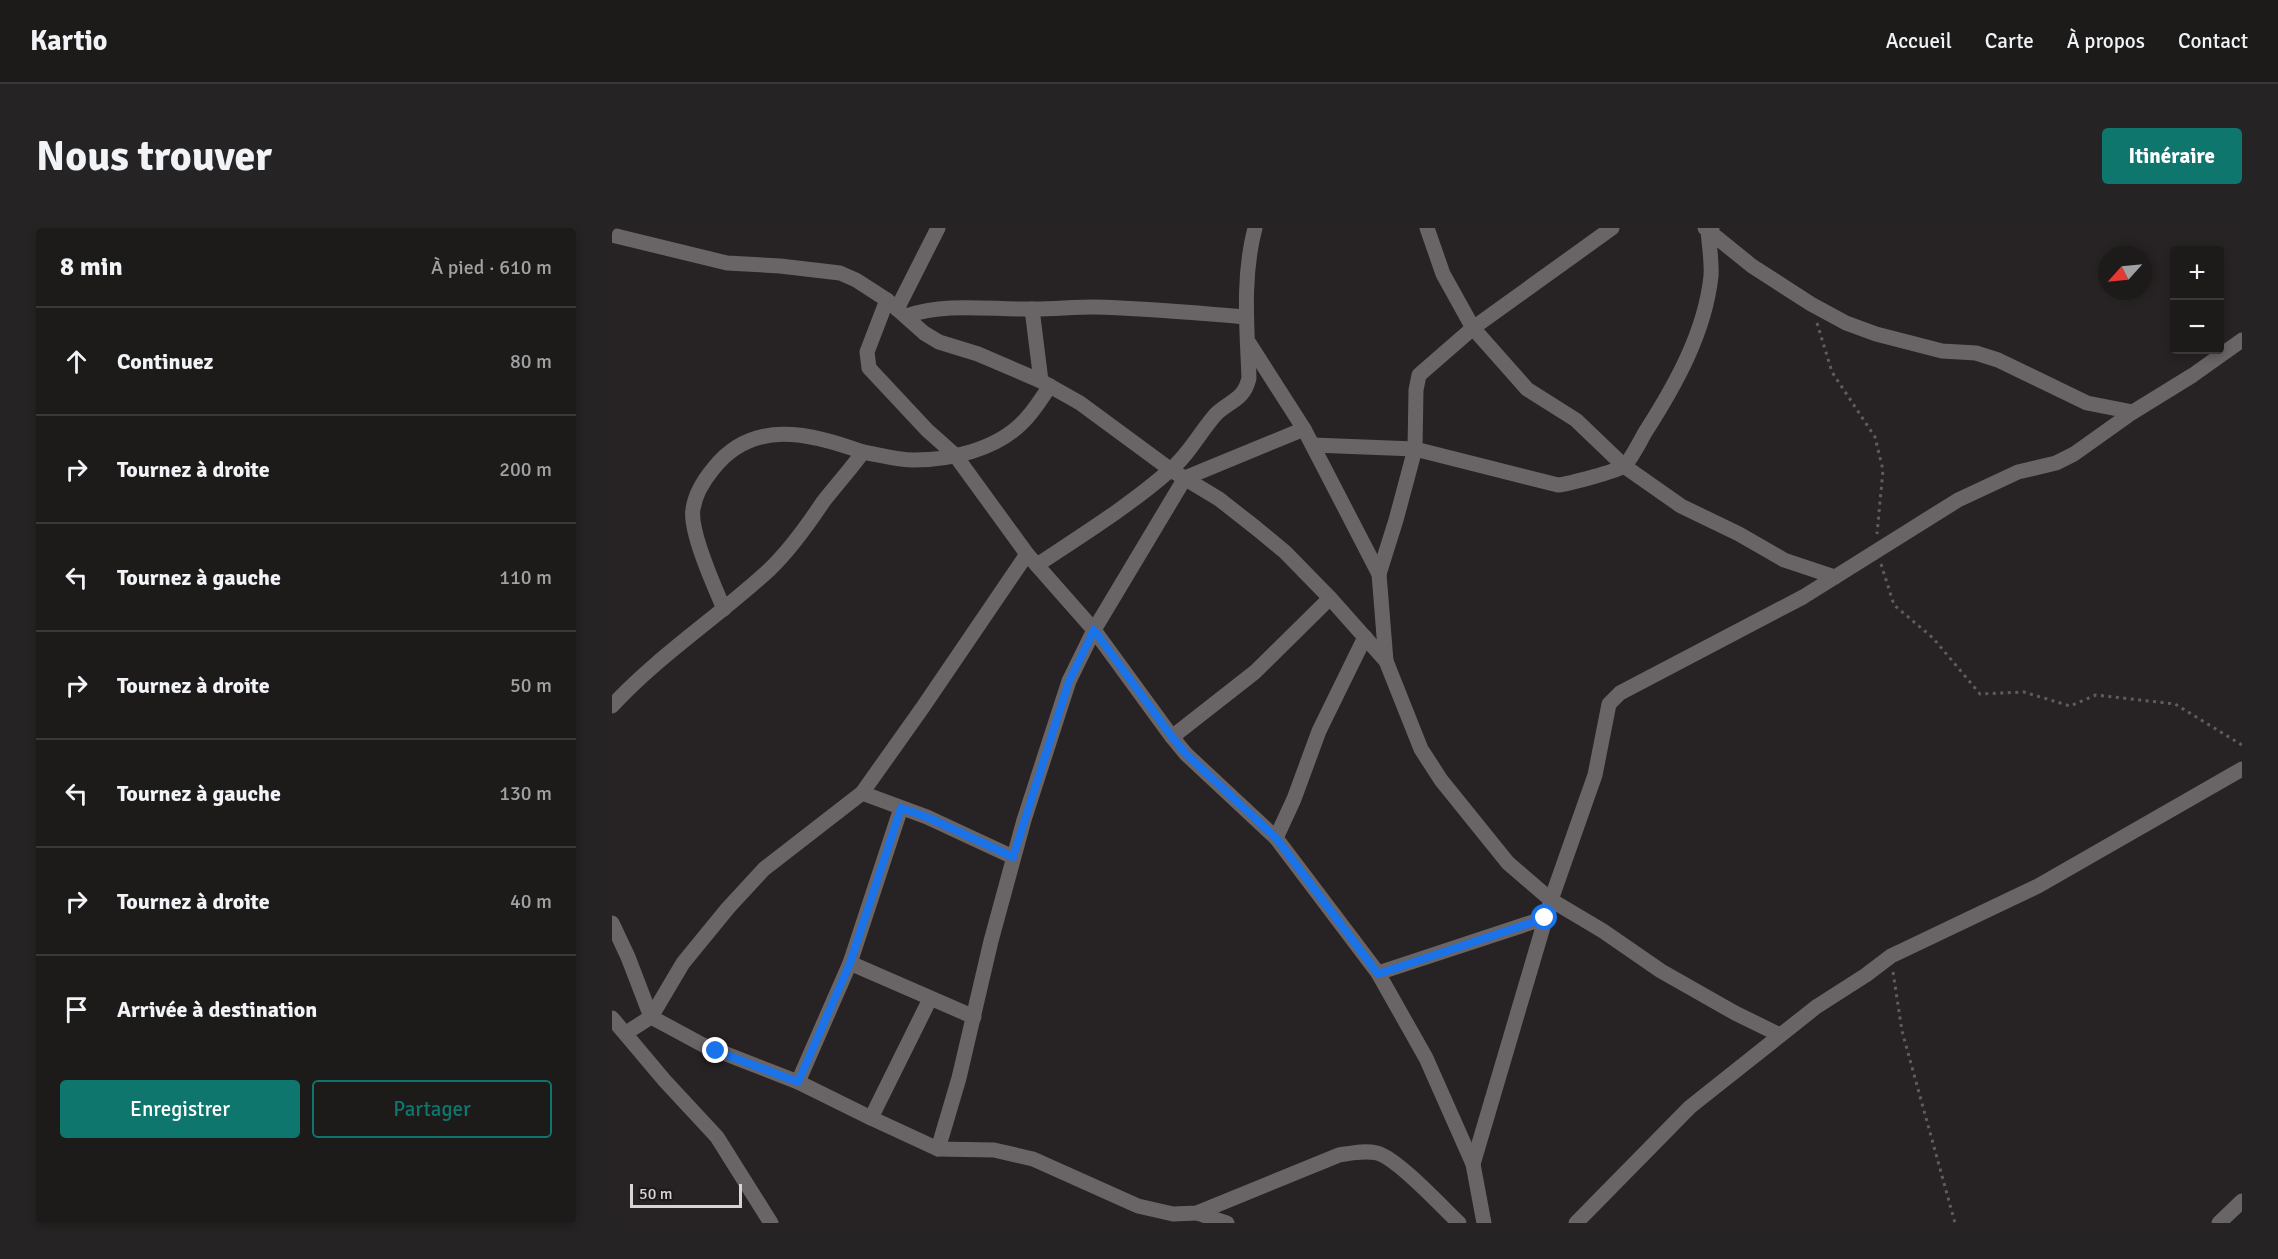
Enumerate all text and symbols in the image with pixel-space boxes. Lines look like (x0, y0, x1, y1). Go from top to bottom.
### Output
text: Kartio (30, 24, 107, 58)
text: Accueil (1886, 28, 1952, 54)
text: Carte (1985, 28, 2034, 54)
text: À propos (2067, 28, 2145, 54)
text: Contact (2178, 28, 2248, 54)
button: Itinéraire (2102, 128, 2242, 184)
text: Nous trouver (36, 131, 272, 182)
north arrow (2098, 246, 2152, 300)
map controls (2170, 246, 2224, 354)
button: + (2170, 246, 2224, 300)
text: 8 min (60, 251, 123, 283)
text: À pied · 610 m (431, 255, 552, 280)
button: − (2170, 300, 2224, 354)
icon: ahead (60, 345, 93, 378)
text: Continuez (117, 348, 213, 375)
text: 80 m (510, 349, 552, 374)
icon: right (60, 453, 93, 486)
text: Tournez à droite (117, 456, 270, 483)
text: 200 m (499, 457, 552, 482)
icon: left (60, 561, 93, 594)
text: Tournez à gauche (117, 564, 281, 591)
text: 110 m (499, 565, 552, 590)
icon: right (60, 669, 93, 702)
text: Tournez à droite (117, 672, 270, 699)
text: 50 m (510, 673, 552, 698)
icon: left (60, 777, 93, 810)
text: Tournez à gauche (117, 780, 281, 807)
text: 130 m (499, 781, 552, 806)
icon: right (60, 885, 93, 918)
text: Tournez à droite (117, 888, 270, 915)
text: 40 m (510, 889, 552, 914)
route start (1531, 904, 1557, 930)
icon: arrive (60, 993, 93, 1026)
text: Arrivée à destination (117, 996, 317, 1023)
route end (702, 1037, 728, 1063)
button: Enregistrer (60, 1080, 300, 1138)
button: Partager (312, 1080, 552, 1138)
scale bar (630, 1181, 742, 1208)
text: 50 m (639, 1184, 673, 1204)

